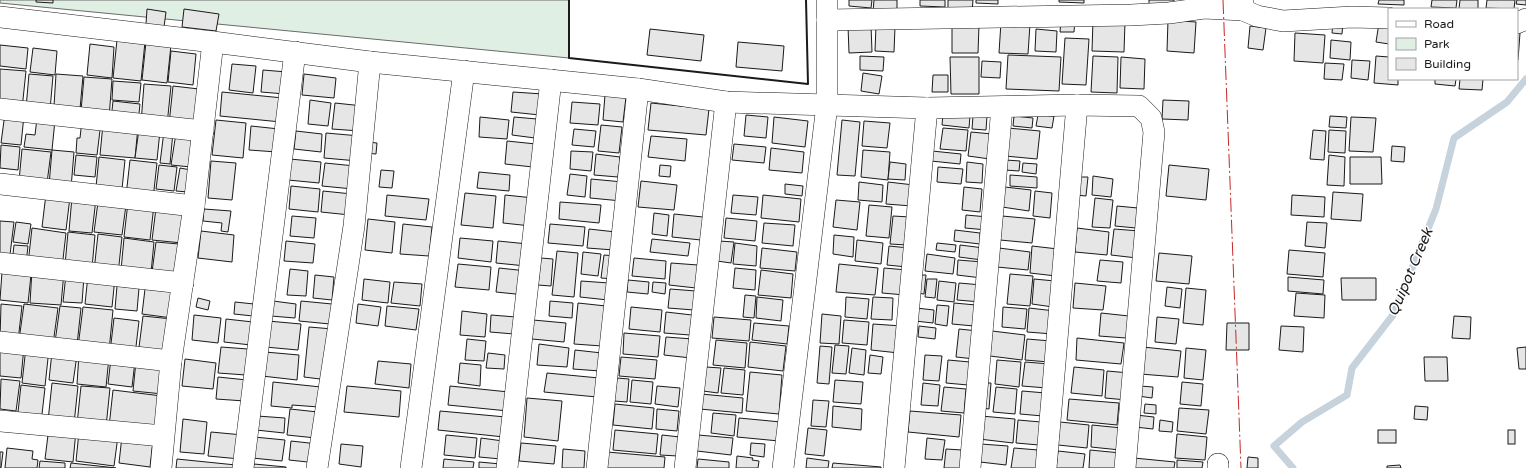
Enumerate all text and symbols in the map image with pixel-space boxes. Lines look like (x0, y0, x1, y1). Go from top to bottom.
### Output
legend (1388, 8, 1518, 80)
text: Road (1424, 17, 1454, 31)
text: Park (1424, 37, 1450, 51)
text: Building (1424, 57, 1471, 71)
water label: Quipot Creek (1383, 224, 1437, 319)

